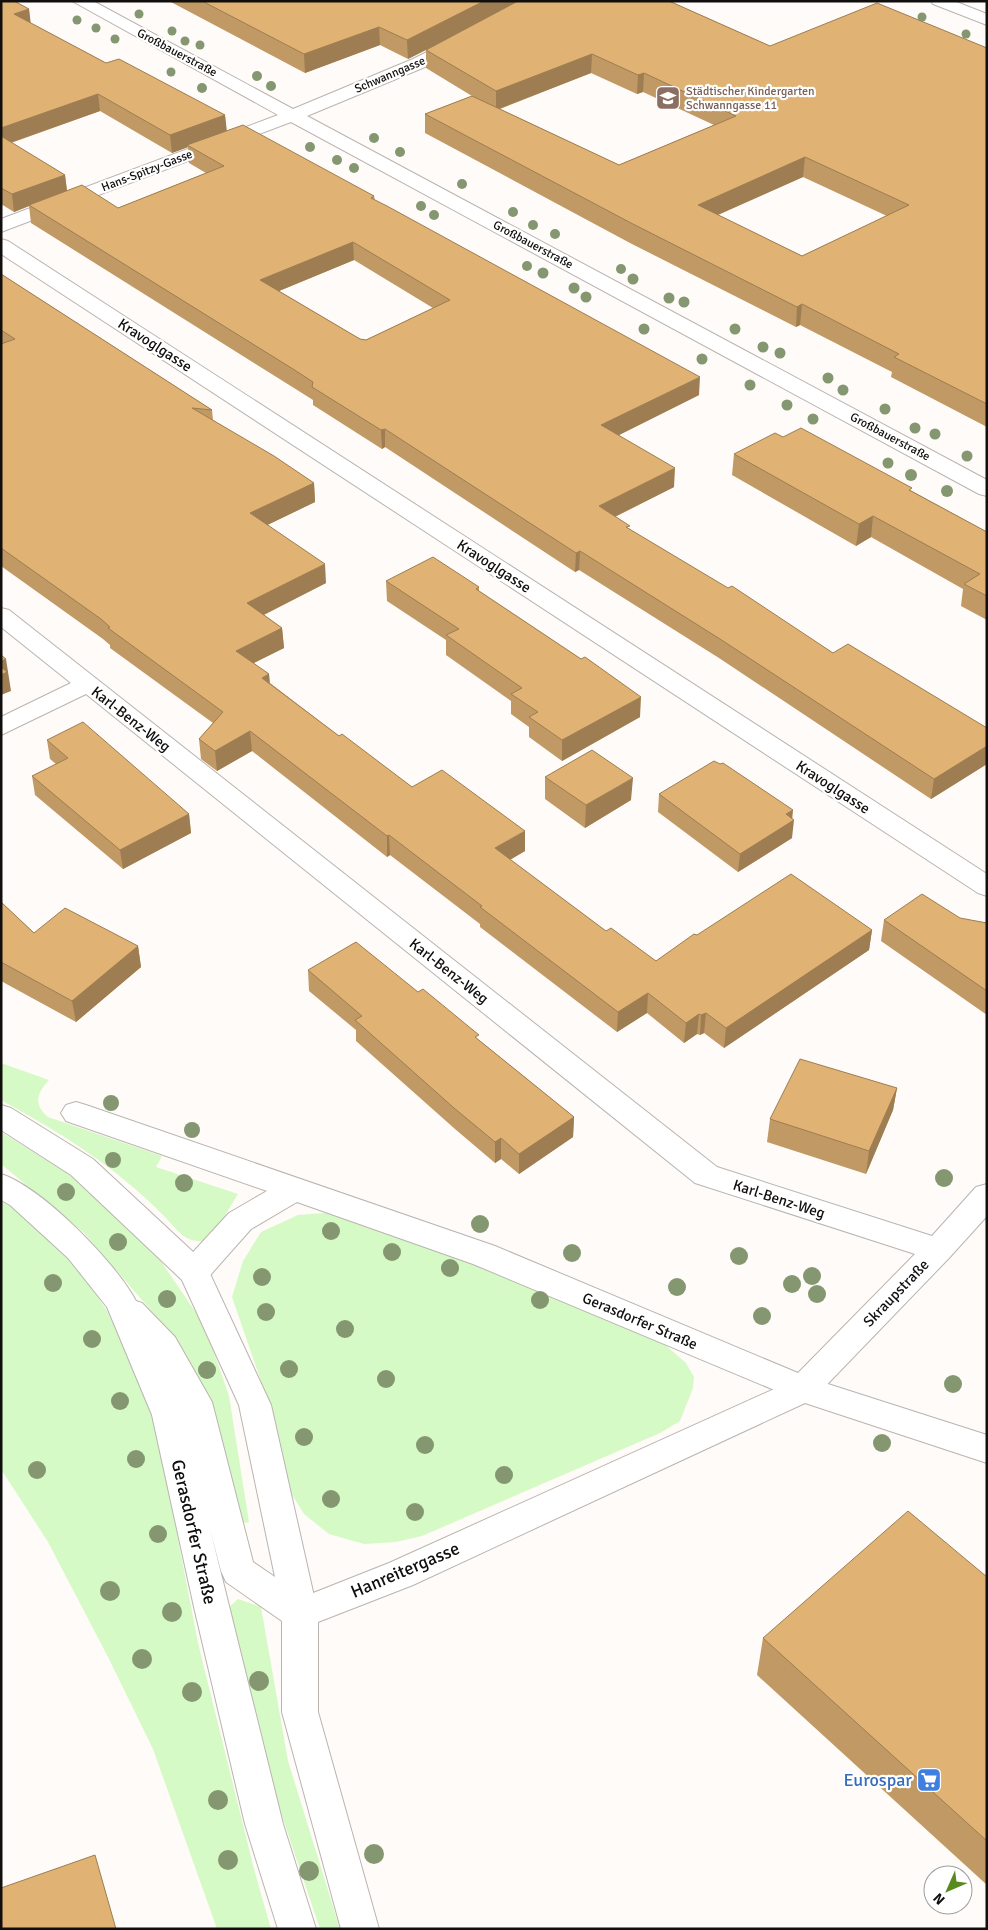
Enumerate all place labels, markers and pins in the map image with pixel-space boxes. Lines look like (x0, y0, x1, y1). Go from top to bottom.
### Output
place label: Städtischer Kindergarten Schwanngasse 11 (686, 84, 815, 113)
school or university icon: Städtischer Kindergarten Schwanngasse 11 (655, 85, 681, 111)
supermarket icon: Eurospar (916, 1767, 942, 1793)
place label: Eurospar (843, 1769, 912, 1791)

